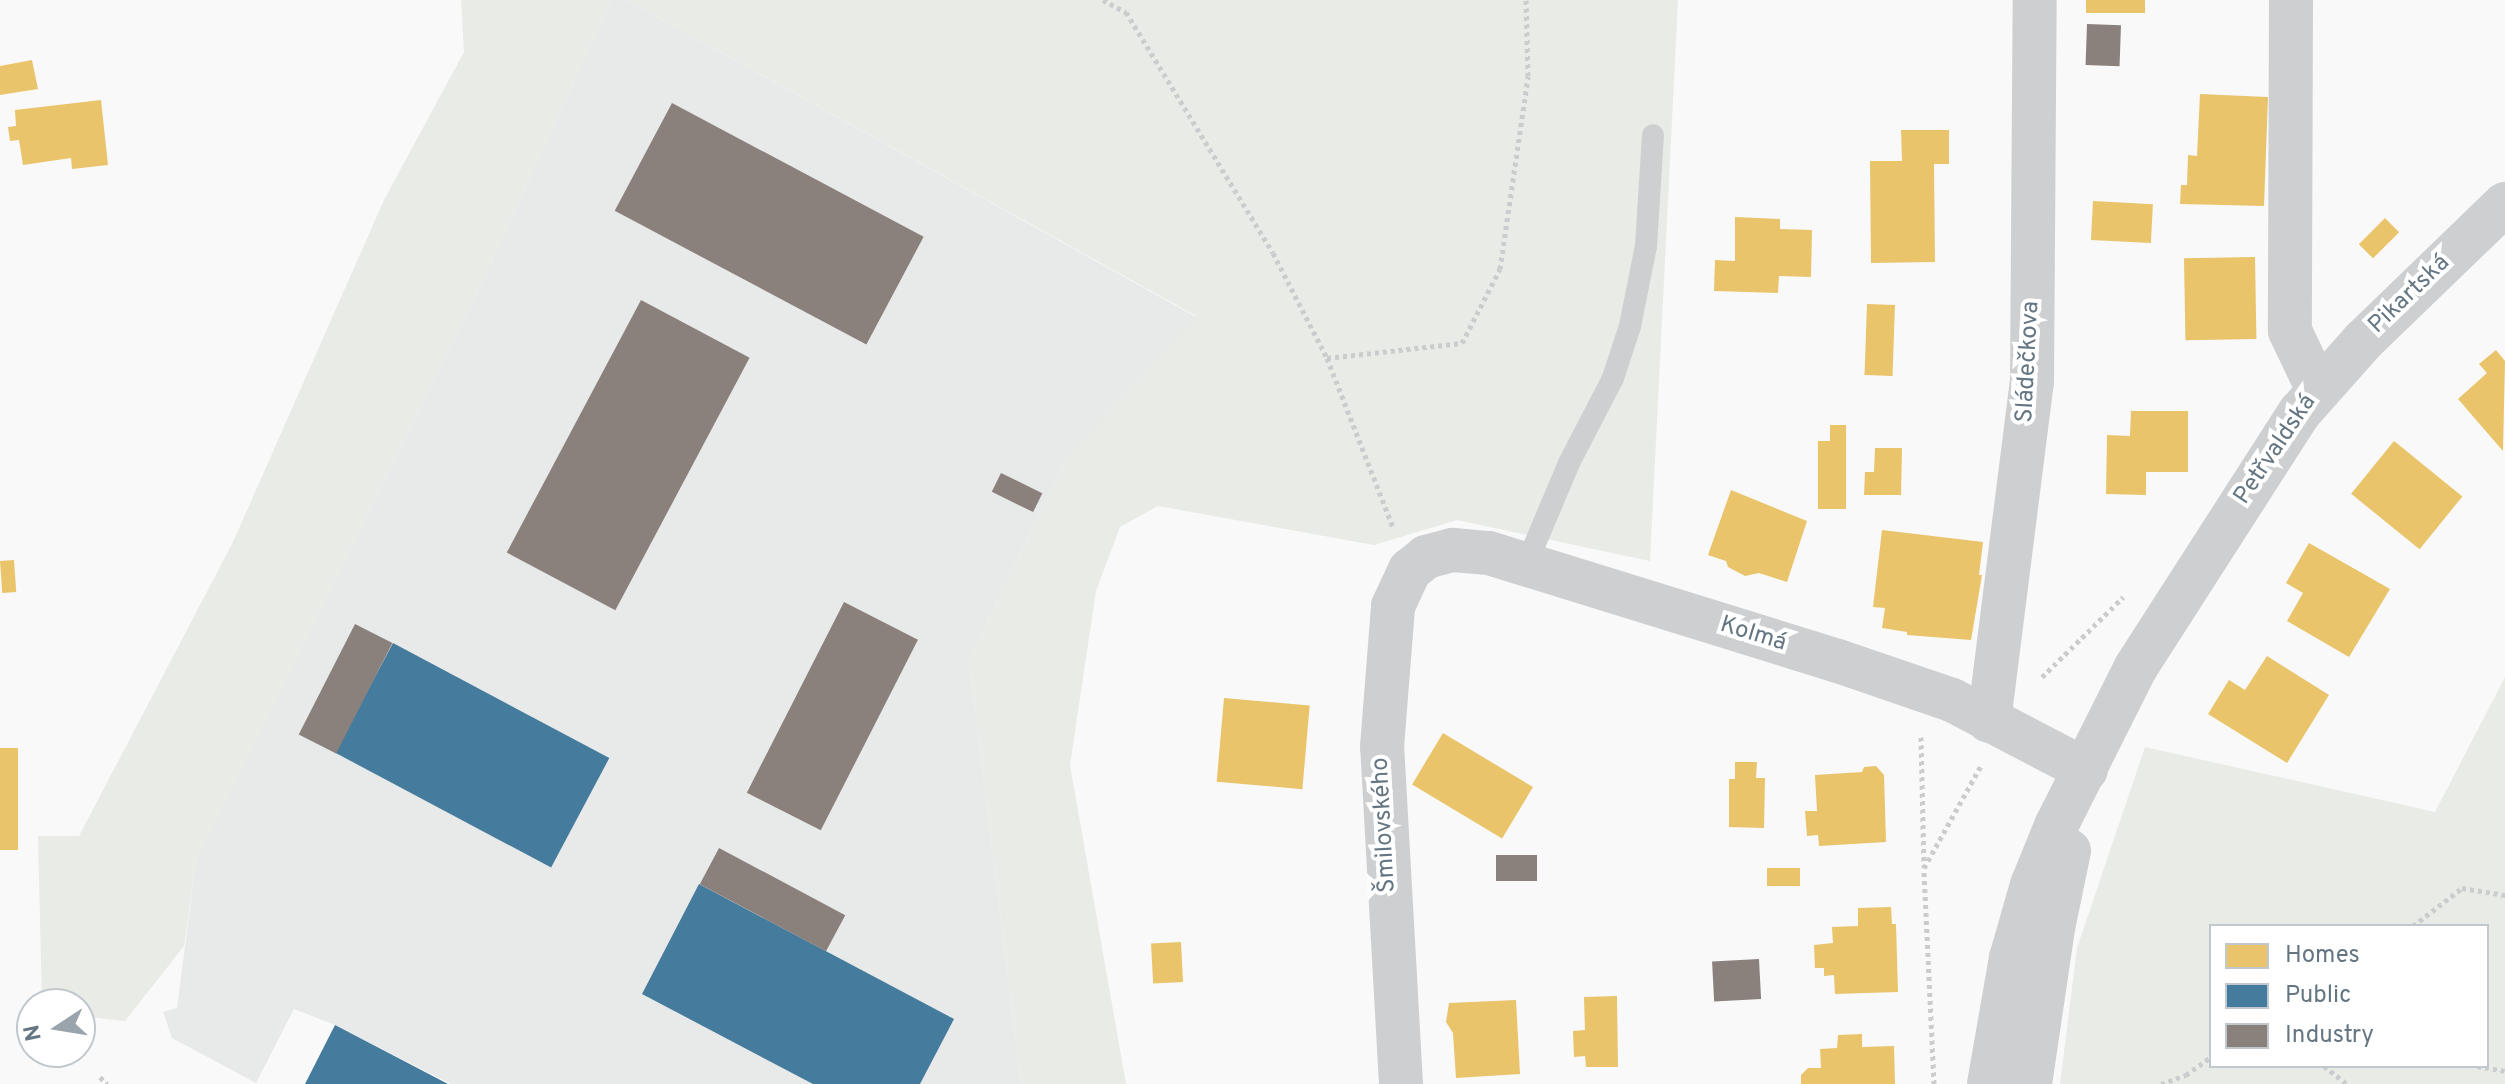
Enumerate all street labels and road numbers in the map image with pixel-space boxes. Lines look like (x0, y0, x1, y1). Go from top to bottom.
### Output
street label: Pikartská (2364, 249, 2456, 341)
street label: Sládečkova (2011, 300, 2047, 424)
street label: Petřvaldská (2229, 390, 2323, 510)
street label: Kolmá (1716, 611, 1790, 659)
street label: Šmilovského (1367, 757, 1403, 893)

